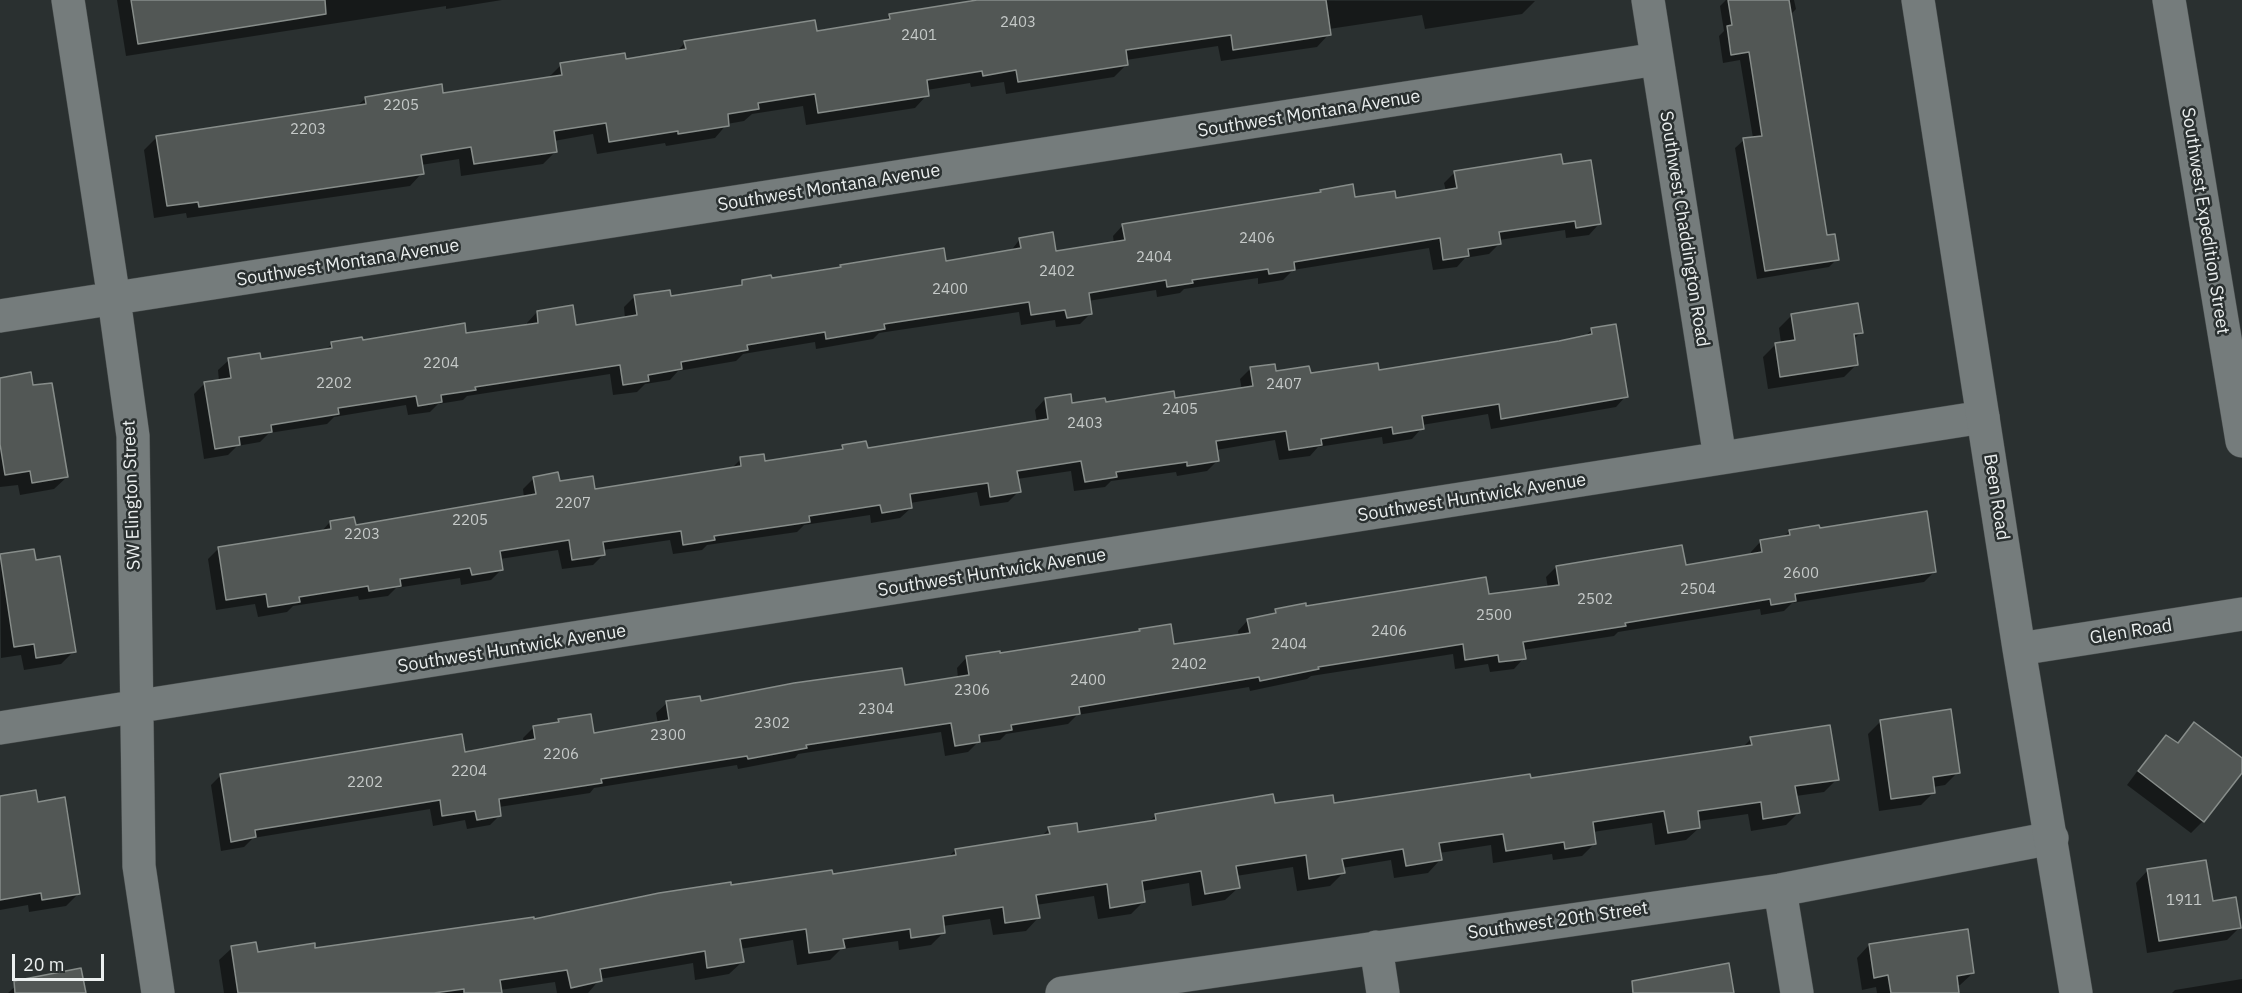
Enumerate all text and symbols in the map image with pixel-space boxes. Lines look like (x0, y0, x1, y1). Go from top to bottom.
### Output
house number: 2403 (1000, 14, 1036, 32)
house number: 2401 (901, 27, 937, 45)
street label: Southwest Montana Avenue (1196, 86, 1422, 142)
house number: 2205 (383, 97, 419, 115)
street label: Southwest Expedition Street (2176, 106, 2234, 336)
street label: Southwest Chaddington Road (1655, 110, 1713, 348)
house number: 2203 (290, 121, 326, 139)
street label: Southwest Montana Avenue (716, 160, 942, 216)
house number: 2406 (1239, 230, 1275, 248)
street label: Southwest Montana Avenue (235, 235, 461, 291)
house number: 2404 (1136, 249, 1172, 267)
house number: 2402 (1039, 263, 1075, 281)
house number: 2400 (932, 281, 968, 299)
house number: 2204 (423, 355, 459, 373)
house number: 2202 (316, 375, 352, 393)
house number: 2407 (1266, 376, 1302, 394)
house number: 2405 (1162, 401, 1198, 419)
house number: 2403 (1067, 415, 1103, 433)
street label: SW Elington Street (119, 419, 145, 571)
street label: Been Road (1978, 452, 2014, 542)
street label: Southwest Huntwick Avenue (1356, 469, 1588, 527)
house number: 2207 (555, 495, 591, 513)
house number: 2205 (452, 512, 488, 530)
house number: 2203 (344, 526, 380, 544)
street label: Southwest Huntwick Avenue (876, 544, 1108, 602)
house number: 2600 (1783, 565, 1819, 583)
house number: 2504 (1680, 581, 1716, 599)
house number: 2502 (1577, 591, 1613, 609)
house number: 2500 (1476, 607, 1512, 625)
street label: Glen Road (2088, 615, 2174, 649)
street label: Southwest Huntwick Avenue (396, 620, 628, 678)
house number: 2406 (1371, 623, 1407, 641)
house number: 2404 (1271, 636, 1307, 654)
house number: 2402 (1171, 656, 1207, 674)
house number: 2400 (1070, 672, 1106, 690)
house number: 2306 (954, 682, 990, 700)
house number: 2304 (858, 701, 894, 719)
house number: 2302 (754, 715, 790, 733)
house number: 2300 (650, 727, 686, 745)
house number: 2206 (543, 746, 579, 764)
house number: 2204 (451, 763, 487, 781)
house number: 2202 (347, 774, 383, 792)
house number: 1911 (2166, 892, 2202, 910)
street label: Southwest 20th Street (1466, 898, 1650, 944)
scale bar (15, 942, 106, 980)
text: 20 m (23, 953, 65, 976)

